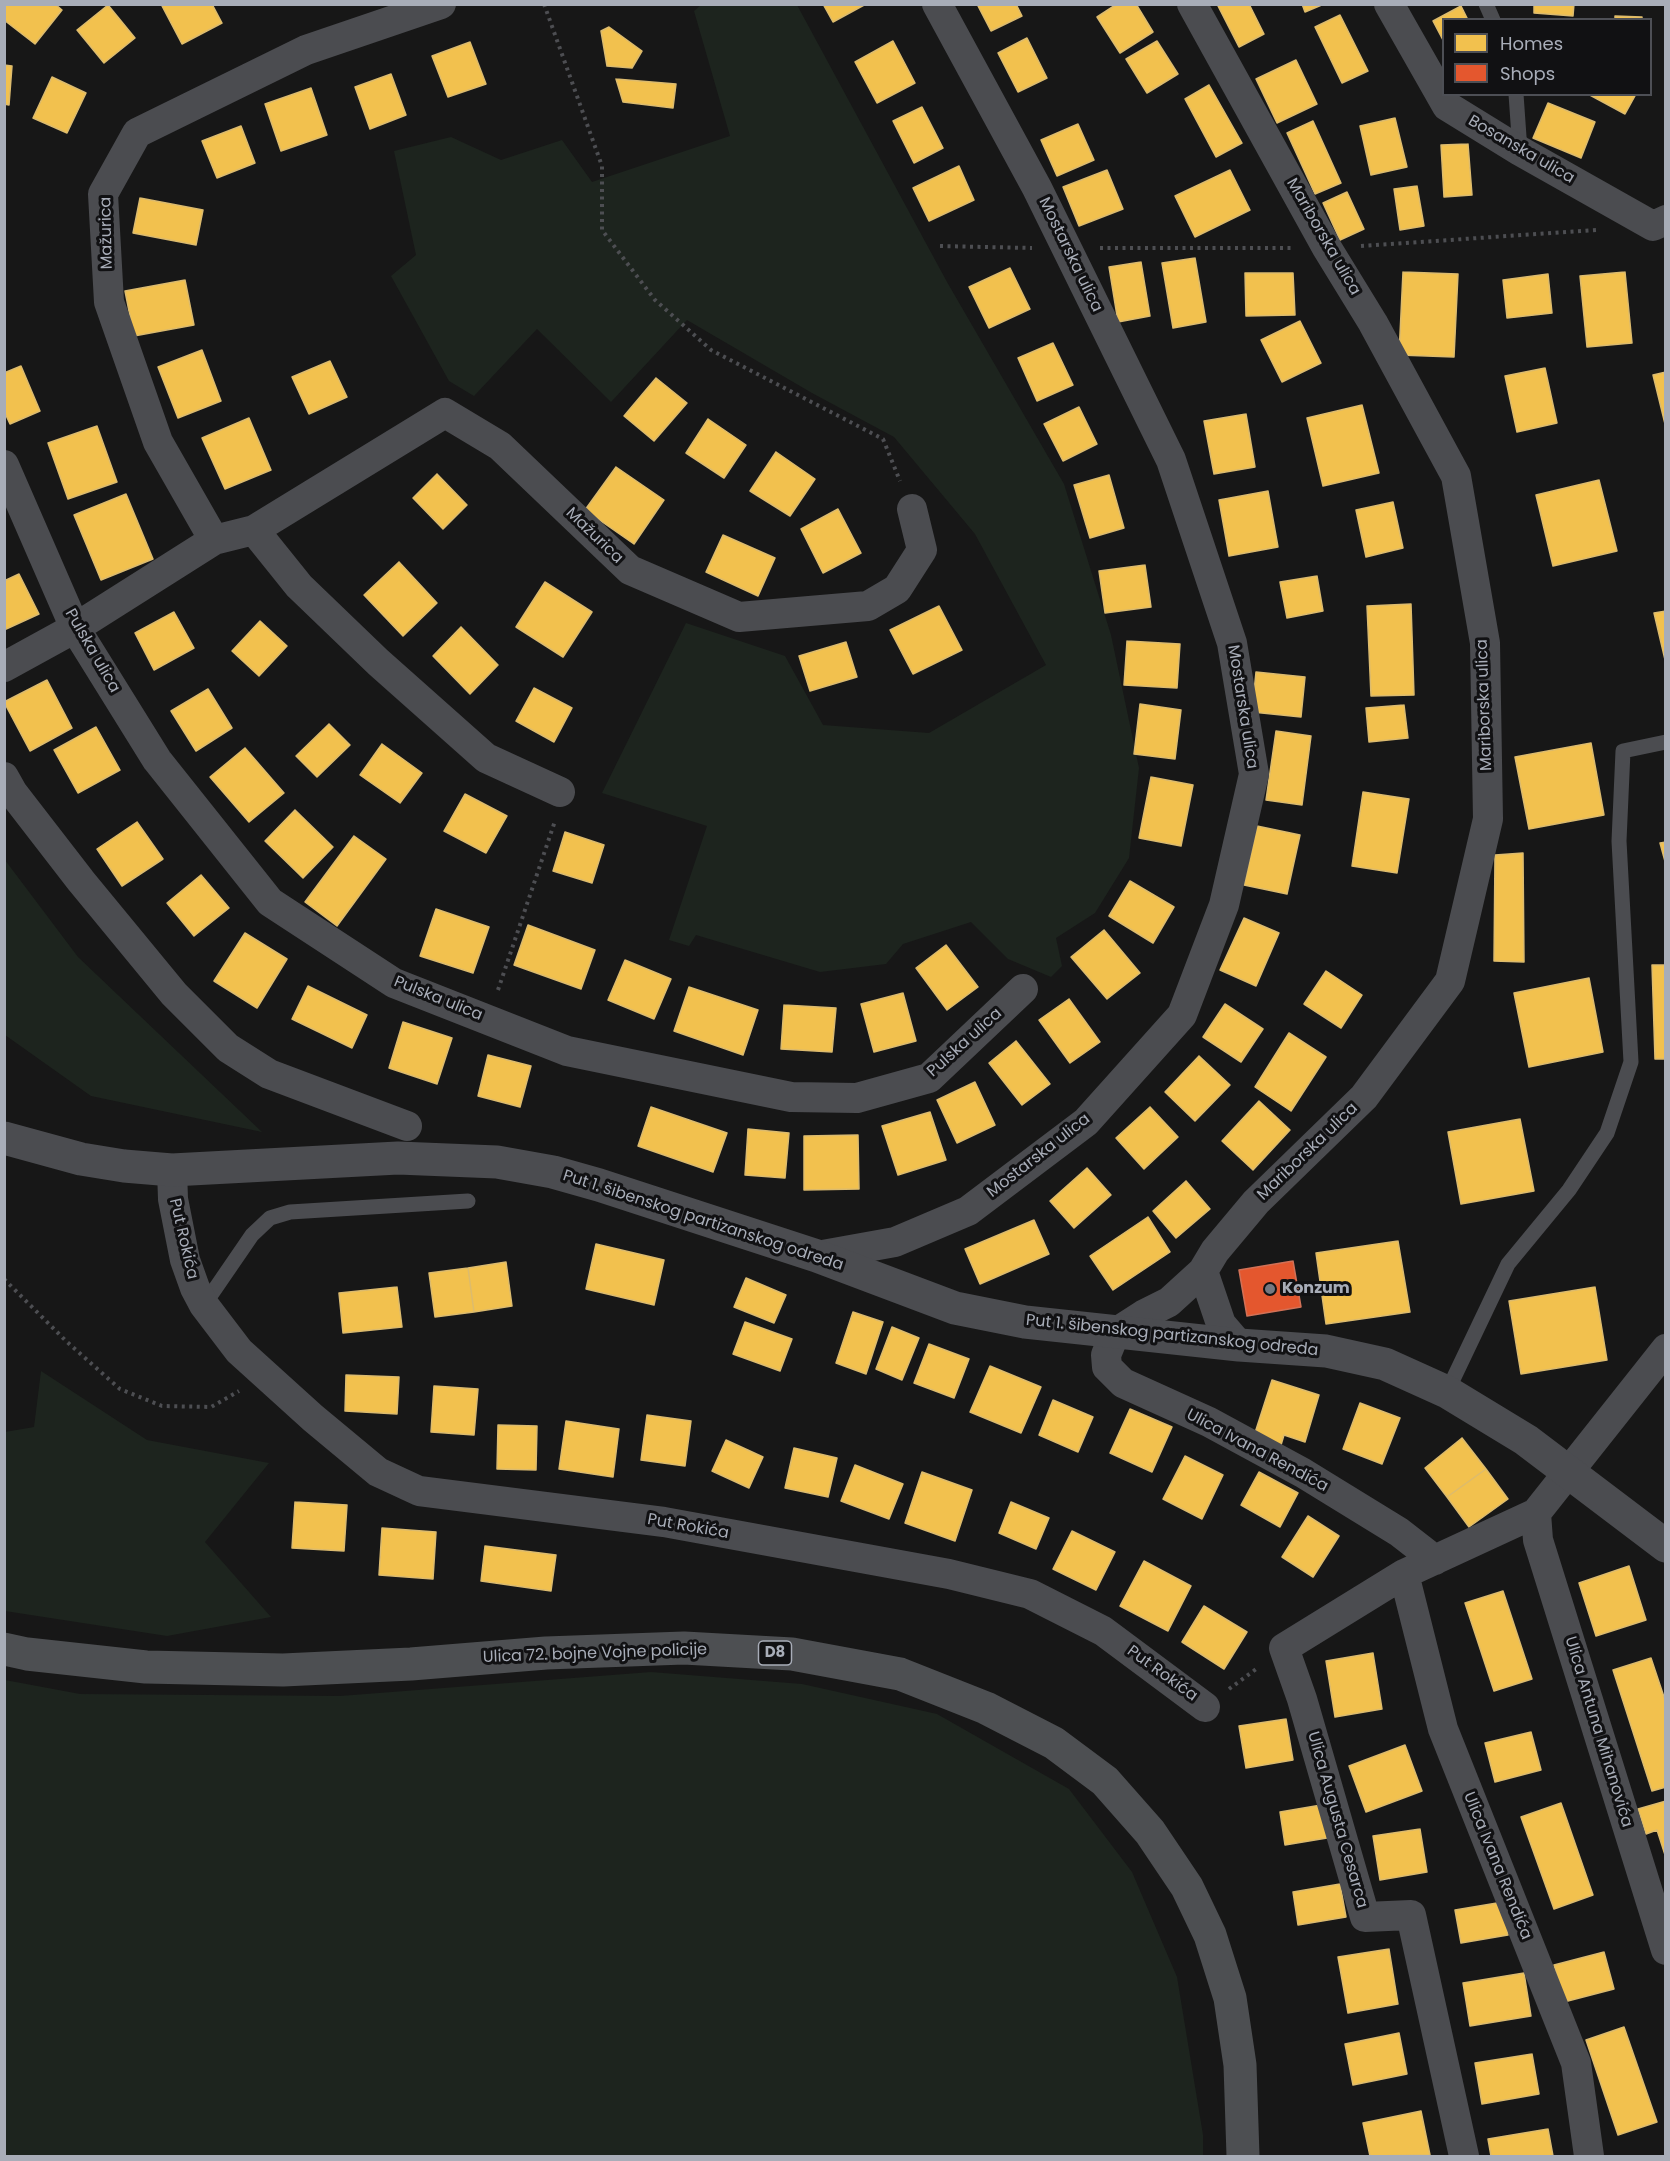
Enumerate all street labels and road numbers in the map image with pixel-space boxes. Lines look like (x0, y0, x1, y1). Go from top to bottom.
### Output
street label: Bosanska ulica (1464, 112, 1578, 188)
street label: Mariborska ulica (1282, 175, 1364, 299)
street label: Mostarska ulica (1034, 194, 1106, 316)
street label: Mažurica (97, 197, 117, 269)
street label: Mažurica (561, 504, 627, 568)
street label: Pulska ulica (60, 606, 124, 696)
street label: Mariborska ulica (1473, 639, 1497, 771)
street label: Mostarska ulica (1223, 644, 1261, 770)
street label: Pulska ulica (391, 973, 485, 1025)
street label: Pulska ulica (924, 1004, 1006, 1082)
street label: Mariborska ulica (1254, 1099, 1362, 1205)
street label: Mostarska ulica (984, 1110, 1094, 1202)
street label: Put 1. šibenskog partizanskog odreda (560, 1166, 846, 1276)
street label: Put Rokića (164, 1197, 202, 1281)
street label: Put 1. šibenskog partizanskog odreda (1025, 1311, 1319, 1361)
street label: Ulica Ivana Rendića (1183, 1406, 1331, 1496)
street label: Put Rokića (646, 1510, 730, 1544)
street label: Ulica Antuna Mihanovića (1560, 1634, 1636, 1830)
street label: Ulica 72. bojne Vojne policije (483, 1640, 707, 1668)
road number: D8 (758, 1641, 792, 1665)
street label: Put Rokića (1123, 1642, 1201, 1706)
street label: Ulica Augusta Cesarca (1303, 1730, 1371, 1910)
street label: Ulica Ivana Rendića (1459, 1789, 1535, 1943)

